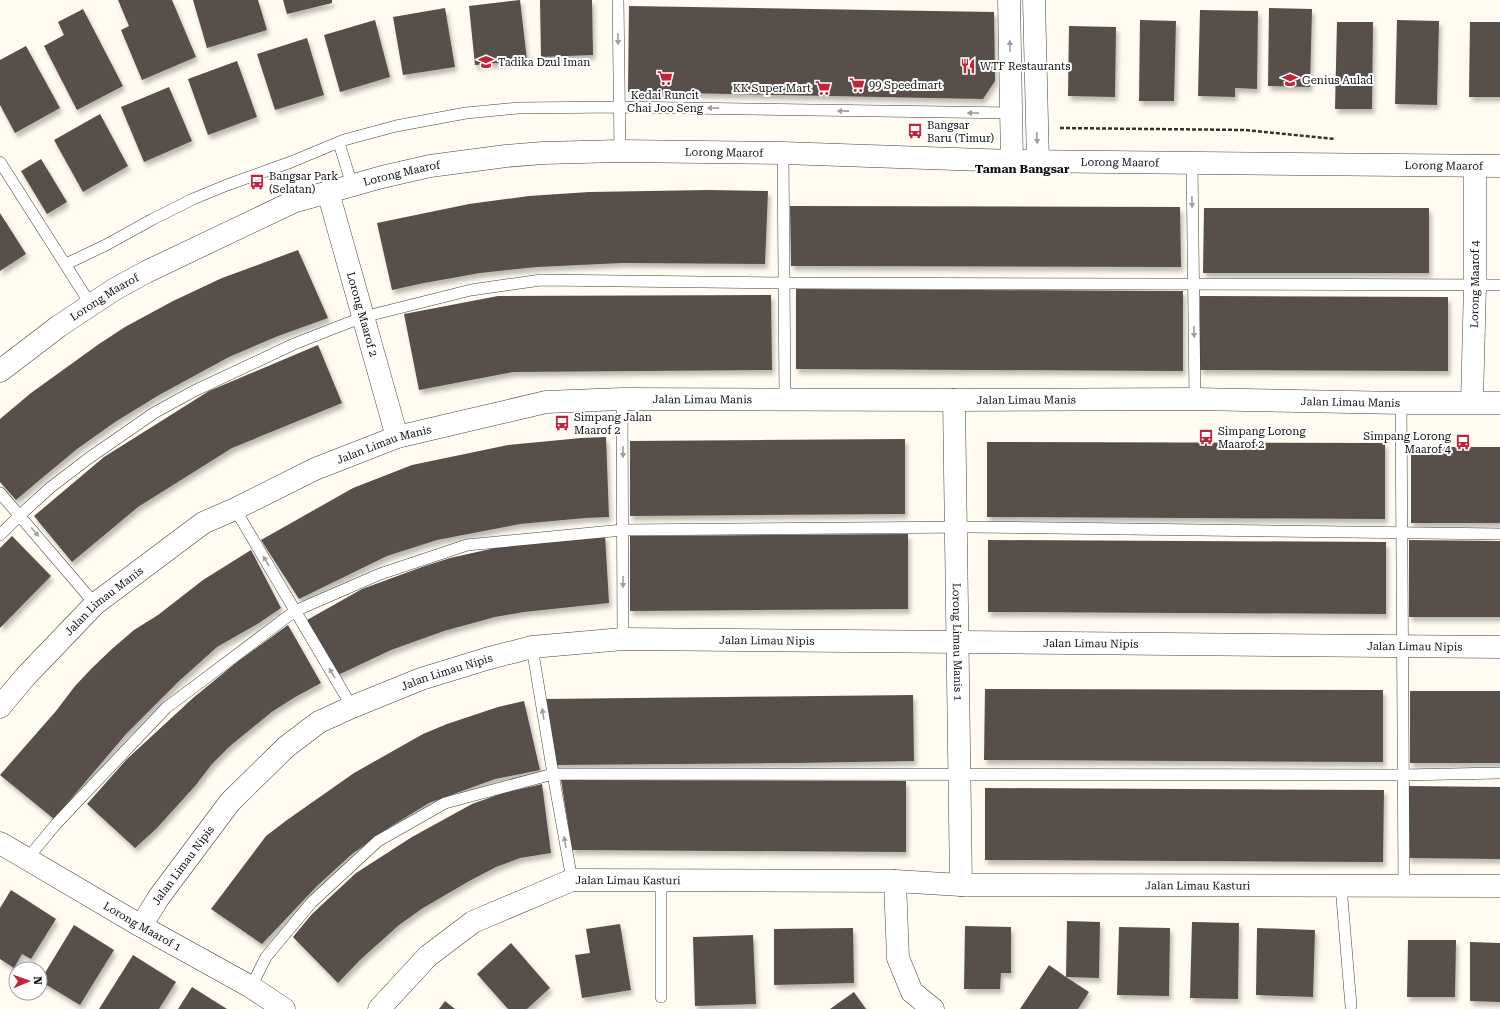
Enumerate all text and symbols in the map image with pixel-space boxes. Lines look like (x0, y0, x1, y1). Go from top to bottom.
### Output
one-way arrow (615, 33, 621, 46)
one-way arrow (1007, 39, 1013, 52)
school or university icon: Tadika Dzul Iman (477, 53, 495, 71)
place label: Tadika Dzul Iman (498, 56, 590, 69)
restaurant icon: WTF Restaurants (959, 57, 977, 75)
place label: WTF Restaurants (980, 60, 1070, 73)
supermarket icon: Kedai Runcit Chai Joo Seng (656, 69, 674, 87)
school or university icon: Genius Aulad (1281, 71, 1299, 89)
place label: Genius Aulad (1302, 74, 1373, 87)
supermarket icon: 99 Speedmart (848, 76, 866, 94)
supermarket icon: KK Super Mart (814, 79, 832, 97)
place label: 99 Speedmart (869, 79, 942, 92)
place label: KK Super Mart (733, 82, 811, 95)
place label: Kedai Runcit Chai Joo Seng (627, 89, 704, 115)
one-way arrow (707, 105, 719, 112)
one-way arrow (837, 107, 849, 114)
one-way arrow (966, 110, 979, 116)
place label: Bangsar Baru (Timur) (927, 119, 994, 145)
bus stop icon: Bangsar Baru (Timur) (906, 122, 924, 140)
one-way arrow (1033, 132, 1040, 144)
street label: Lorong Maarof (685, 145, 764, 159)
street label: Lorong Maarof (1081, 155, 1160, 169)
street label: Lorong Maarof (362, 158, 442, 188)
street label: Lorong Maarof (1405, 159, 1484, 172)
district label: Taman Bangsar (975, 162, 1070, 176)
place label: Bangsar Park (Selatan) (269, 170, 338, 196)
bus stop icon: Bangsar Park (Selatan) (248, 173, 266, 191)
one-way arrow (1189, 196, 1195, 209)
street label: Lorong Maarof 4 (1467, 239, 1482, 328)
street label: Lorong Maarof (68, 270, 142, 323)
street label: Lorong Maarof 2 (344, 270, 381, 358)
one-way arrow (1191, 326, 1197, 339)
street label: Jalan Limau Manis (653, 393, 752, 406)
street label: Jalan Limau Manis (977, 393, 1076, 406)
street label: Jalan Limau Manis (1300, 395, 1400, 409)
place label: Simpang Jalan Maarof 2 (574, 411, 652, 437)
bus stop icon: Simpang Jalan Maarof 2 (553, 414, 571, 432)
street label: Jalan Limau Manis (335, 423, 433, 466)
place label: Simpang Lorong Maarof 2 (1218, 425, 1306, 451)
bus stop icon: Simpang Lorong Maarof 2 (1197, 428, 1215, 446)
place label: Simpang Lorong Maarof 4 (1363, 430, 1452, 456)
bus stop icon: Simpang Lorong Maarof 4 (1454, 433, 1472, 451)
one-way arrow (620, 446, 626, 459)
one-way arrow (30, 527, 39, 538)
one-way arrow (262, 555, 269, 567)
street label: Jalan Limau Manis (62, 564, 146, 638)
one-way arrow (620, 576, 626, 589)
street label: Lorong Limau Manis 1 (950, 583, 965, 701)
street label: Jalan Limau Nipis (719, 633, 815, 647)
street label: Jalan Limau Nipis (1043, 636, 1139, 650)
street label: Jalan Limau Nipis (1367, 639, 1463, 653)
street label: Jalan Limau Nipis (399, 651, 494, 693)
one-way arrow (328, 667, 335, 679)
one-way arrow (540, 708, 546, 720)
street label: Jalan Limau Nipis (149, 823, 217, 907)
one-way arrow (562, 836, 568, 848)
street label: Jalan Limau Kasturi (575, 874, 681, 887)
street label: Jalan Limau Kasturi (1145, 879, 1251, 892)
street label: Lorong Maarof 1 (101, 899, 184, 954)
north arrow (8, 961, 48, 1001)
text: N (31, 976, 44, 986)

